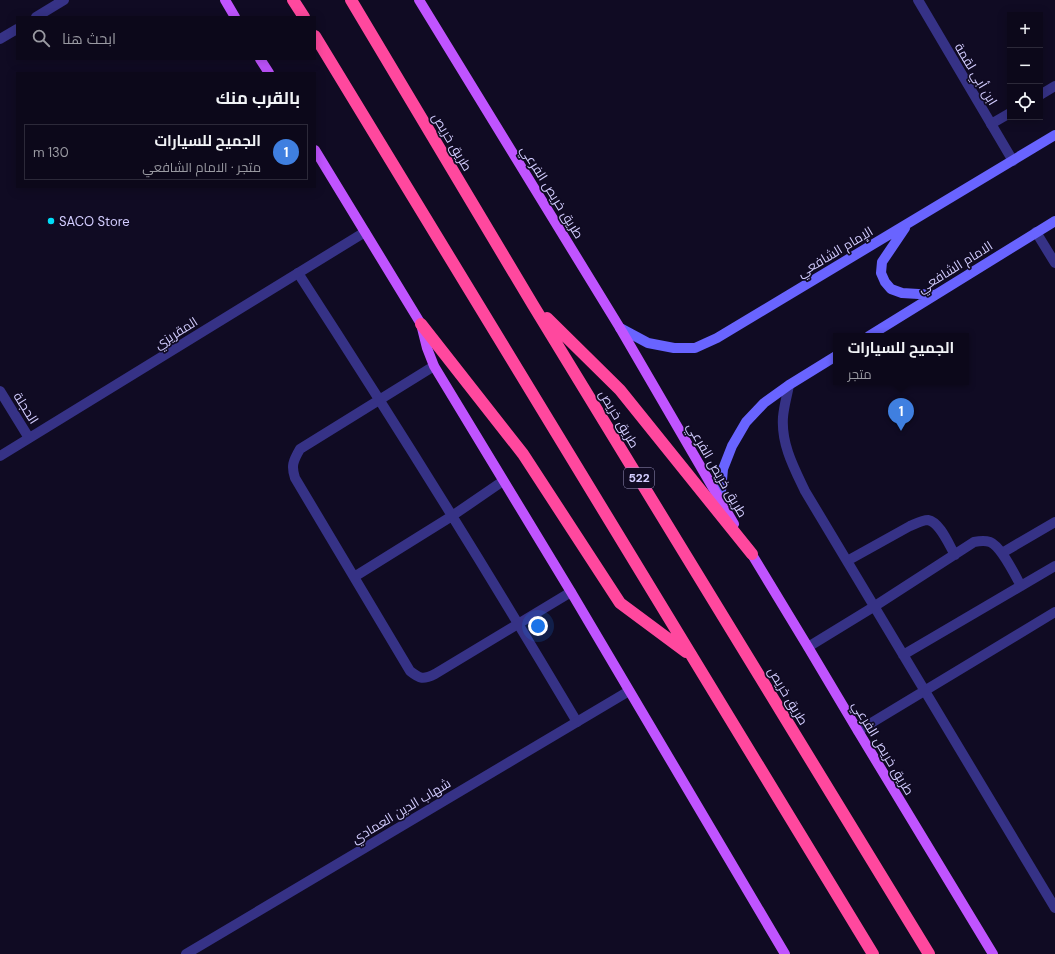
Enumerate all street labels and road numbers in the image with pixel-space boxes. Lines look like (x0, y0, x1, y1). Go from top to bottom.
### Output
street label: ابن أبي لقمة (949, 40, 1001, 109)
street label: طريق خريص (428, 110, 476, 174)
street label: طريق خريص الفرعي (515, 142, 587, 243)
street label: الإمام الشافعي (794, 223, 877, 283)
street label: الامام الشافعي (914, 237, 997, 299)
street label: المقريزي (151, 313, 202, 355)
street label: طريق خريص (595, 387, 643, 451)
street label: الحجلة (10, 389, 42, 427)
street label: طريق خريص الفرعي (681, 420, 751, 521)
road number: 522 (624, 468, 654, 488)
street label: طريق خريص (764, 664, 812, 728)
street label: طريق خريص الفرعي (847, 698, 918, 799)
street label: شهاب الدين العمادي (348, 775, 455, 849)

